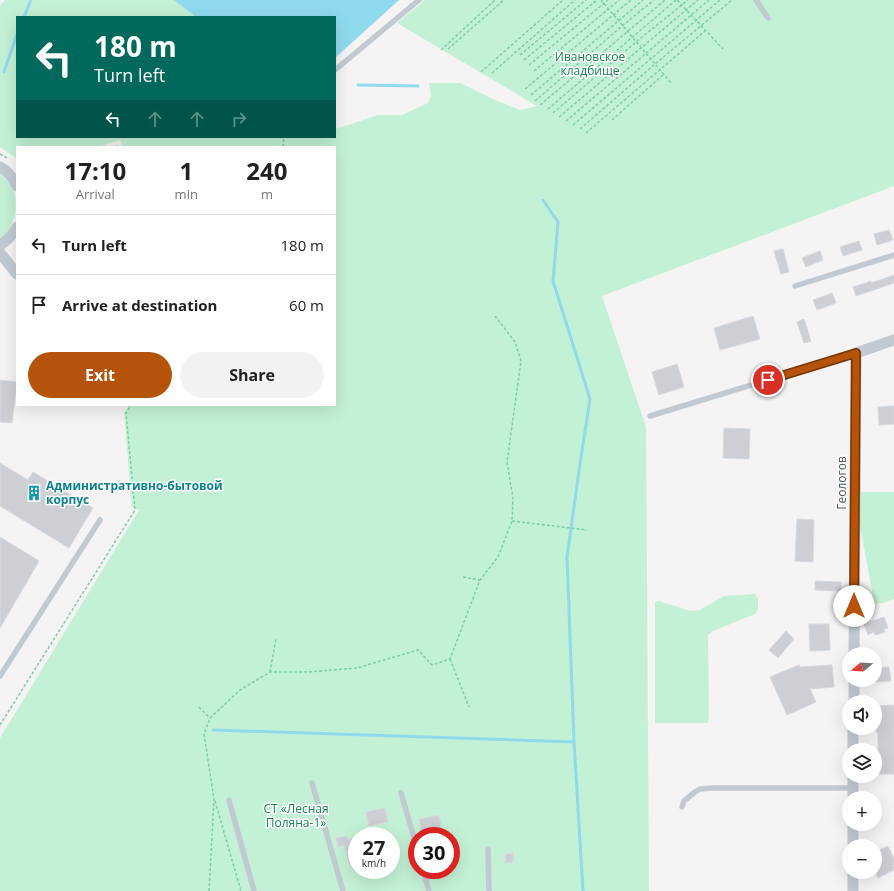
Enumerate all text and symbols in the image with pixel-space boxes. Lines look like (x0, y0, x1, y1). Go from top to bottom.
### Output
text: 180 m (94, 27, 177, 65)
icon: left (28, 32, 80, 84)
park label: Ивановское кладбище (555, 48, 625, 79)
text: Turn left (94, 63, 165, 87)
icon: left (102, 108, 124, 130)
icon: ahead (144, 108, 166, 130)
icon: ahead (186, 108, 208, 130)
icon: right (228, 108, 250, 130)
text: 17:10 (64, 154, 126, 187)
text: 1 (179, 154, 193, 187)
text: 240 (246, 154, 288, 187)
text: Arrival (76, 185, 115, 203)
text: min (175, 185, 198, 203)
text: m (261, 185, 273, 203)
icon: left (28, 234, 50, 256)
text: Turn left (62, 235, 127, 255)
text: 180 m (280, 235, 324, 255)
icon: arrive (28, 294, 50, 316)
text: Arrive at destination (62, 295, 217, 315)
text: 60 m (289, 295, 324, 315)
button: Exit (28, 352, 172, 398)
button: Share (180, 352, 324, 398)
pin (751, 363, 785, 397)
icon: arrive (757, 369, 779, 391)
street label: Геологов (833, 456, 850, 510)
place label: Административно-бытовой корпус (46, 477, 223, 508)
building icon: Административно-бытовой корпус (25, 484, 43, 502)
position arrow (833, 585, 875, 627)
north arrow (842, 647, 882, 687)
map controls (842, 647, 882, 879)
button: sound (842, 695, 882, 735)
button: layers (842, 743, 882, 783)
button: + (842, 791, 882, 831)
park label: СТ «Лесная Поляна-1» (263, 800, 329, 831)
speed limit sign: 30 (408, 827, 460, 879)
text: 27 (363, 834, 385, 861)
button: − (842, 839, 882, 879)
text: km/h (362, 856, 386, 870)

